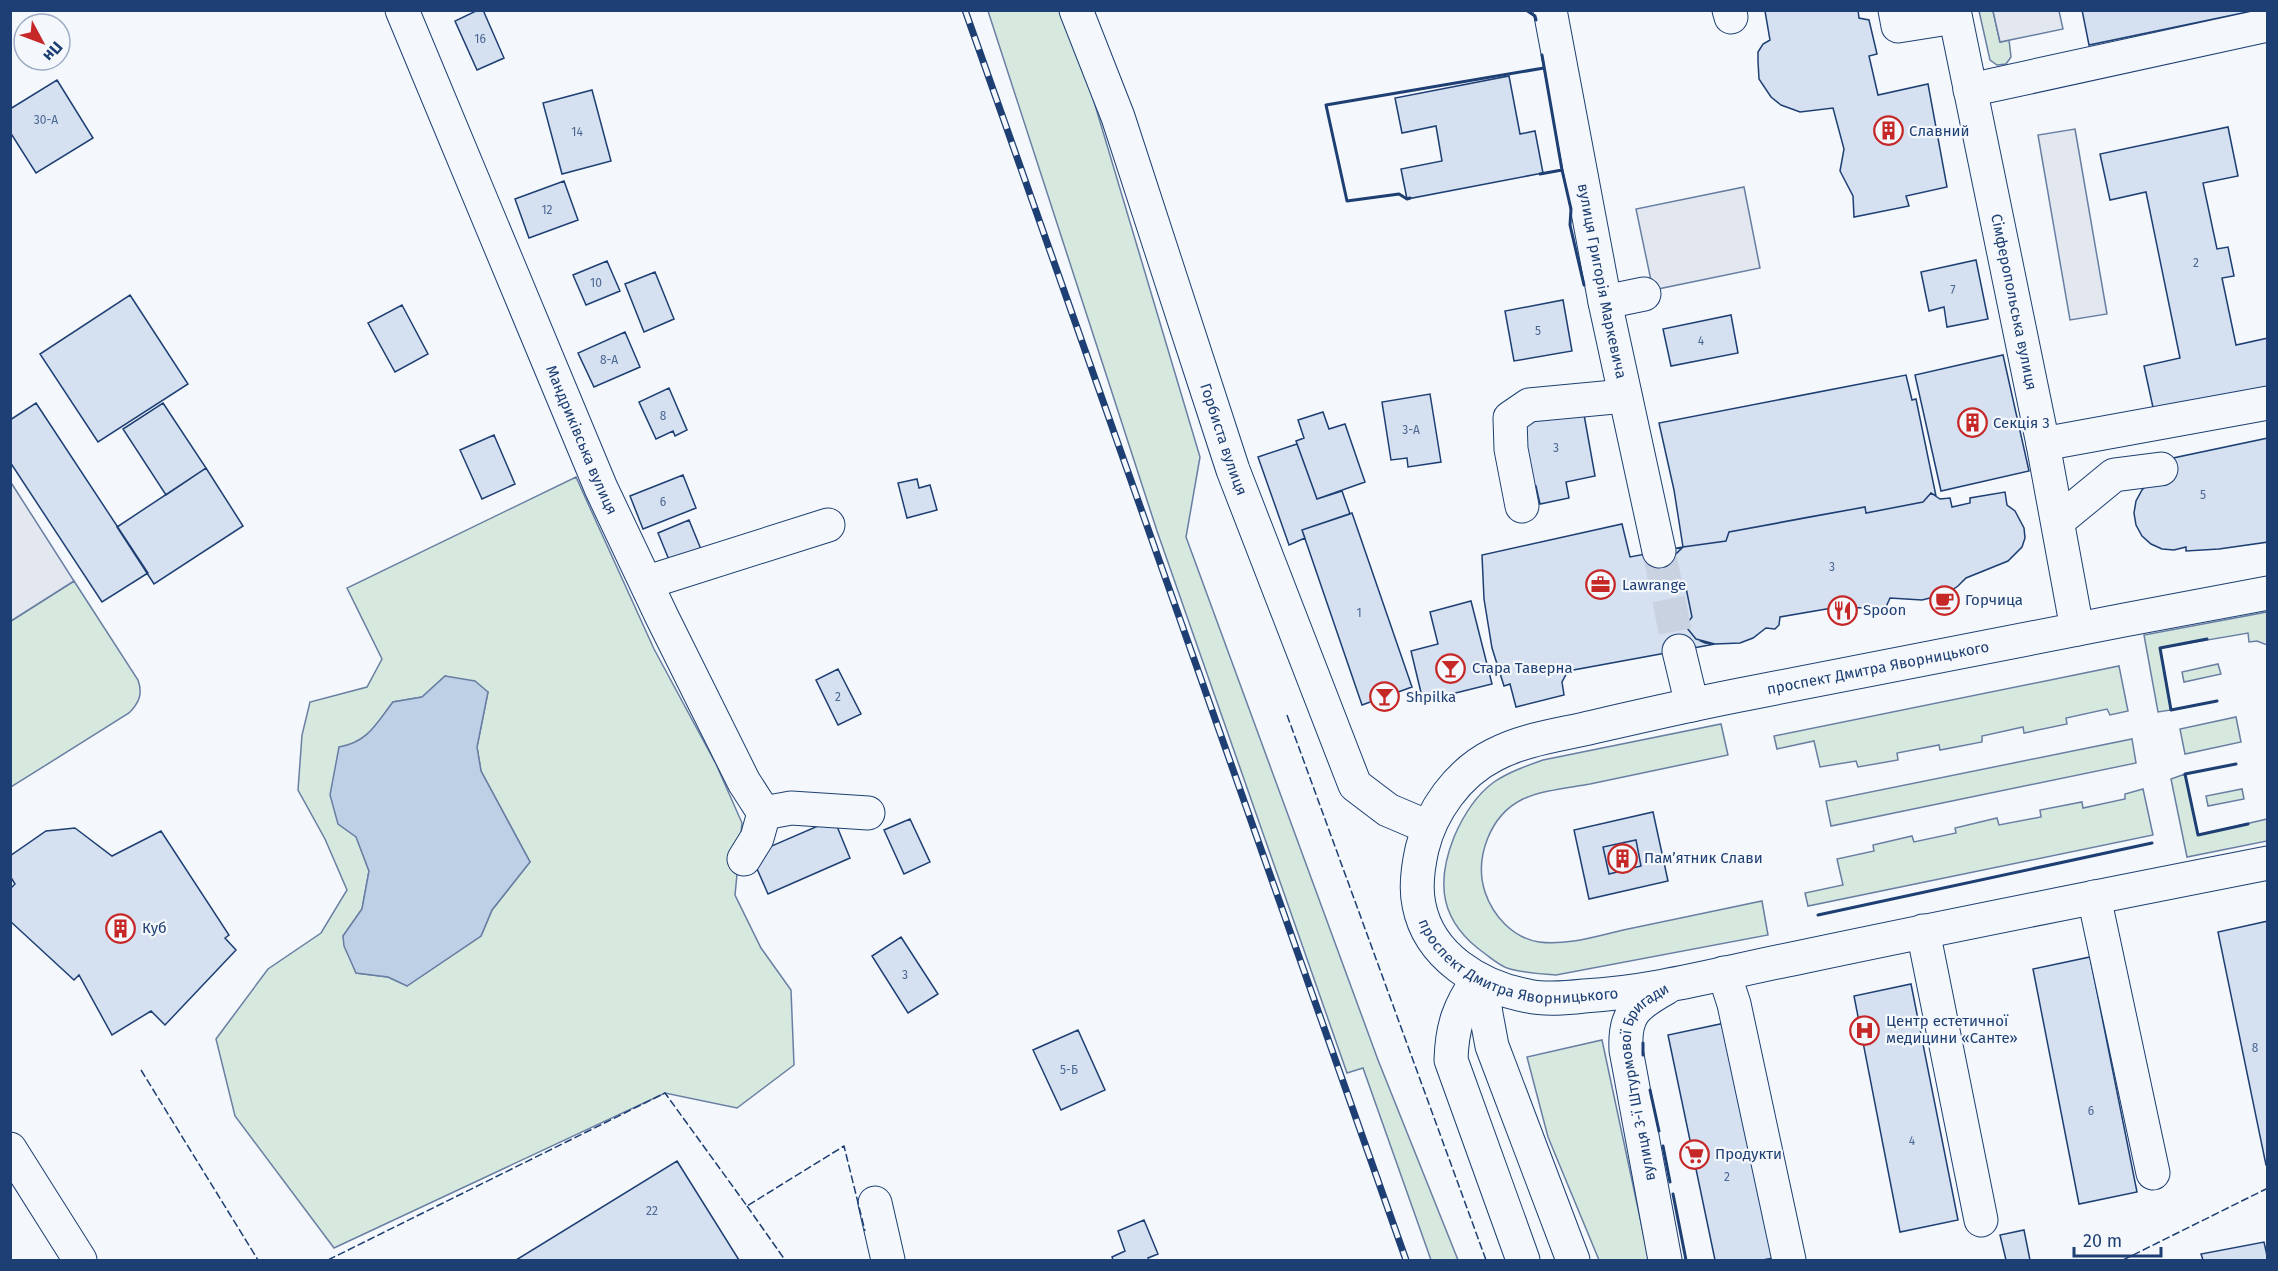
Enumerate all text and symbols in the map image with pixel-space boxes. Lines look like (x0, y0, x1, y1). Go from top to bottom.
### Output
north arrow (12, 12, 72, 72)
house number: 16 (474, 32, 486, 46)
text: Пн (39, 38, 67, 65)
house number: 30-А (34, 113, 58, 127)
building icon: Славний (1872, 115, 1904, 147)
place label: Славний (1909, 122, 1970, 140)
house number: 14 (571, 125, 583, 139)
street label: вулиця Григорія Маркевича (1574, 182, 1630, 380)
house number: 12 (541, 203, 553, 217)
street label: Сімферопольська вулиця (1987, 212, 2041, 392)
house number: 2 (2193, 256, 2199, 270)
house number: 10 (590, 276, 602, 290)
house number: 7 (1950, 283, 1956, 297)
house number: 5 (1535, 324, 1541, 338)
house number: 4 (1698, 334, 1705, 348)
house number: 8-А (600, 353, 618, 367)
street label: Мандриківська вулиця (542, 363, 621, 518)
street label: Горбиста вулиця (1196, 381, 1251, 498)
building icon: Секція 3 (1956, 407, 1988, 439)
house number: 8 (660, 409, 667, 423)
place label: Секція 3 (1993, 414, 2050, 432)
house number: 3-А (1402, 423, 1420, 437)
house number: 3 (1553, 441, 1559, 455)
house number: 5 (2200, 488, 2206, 502)
house number: 6 (660, 495, 666, 509)
house number: 3 (1829, 560, 1835, 574)
office icon: Lawrange (1585, 569, 1617, 601)
place label: Lawrange (1622, 576, 1686, 594)
cafe icon: Горчица (1928, 584, 1960, 616)
place label: Горчица (1965, 591, 2023, 609)
restaurant icon: Spoon (1826, 594, 1858, 626)
place label: Spoon (1863, 601, 1906, 619)
house number: 1 (1356, 606, 1362, 620)
street label: проспект Дмитра Яворницького (1765, 638, 1991, 698)
bar icon: Стара Таверна (1435, 652, 1467, 684)
place label: Стара Таверна (1472, 659, 1573, 677)
bar icon: Shpilka (1369, 681, 1401, 713)
place label: Shpilka (1406, 688, 1456, 706)
house number: 2 (835, 690, 841, 704)
building icon: Пам’ятник Слави (1607, 842, 1639, 874)
place label: Пам’ятник Слави (1644, 849, 1763, 867)
building icon: Куб (105, 912, 137, 944)
street label: проспект Дмитра Яворницького (1415, 916, 1619, 1007)
place label: Куб (142, 919, 167, 937)
house number: 3 (902, 968, 908, 982)
street label: вулиця 3-ї Штурмової Бригади (1617, 979, 1672, 1183)
place label: Центр естетичної медицини «Санте» (1886, 1012, 2018, 1047)
hospital icon: Центр естетичної медицини «Санте» (1849, 1014, 1881, 1046)
house number: 8 (2252, 1041, 2259, 1055)
house number: 5-Б (1060, 1063, 1078, 1077)
house number: 6 (2088, 1104, 2094, 1118)
house number: 4 (1909, 1134, 1916, 1148)
supermarket icon: Продукти (1678, 1138, 1710, 1170)
place label: Продукти (1715, 1145, 1782, 1163)
house number: 2 (1724, 1170, 1730, 1184)
house number: 22 (646, 1204, 658, 1218)
scale bar (2074, 1220, 2161, 1258)
text: 20 m (2083, 1230, 2122, 1252)

